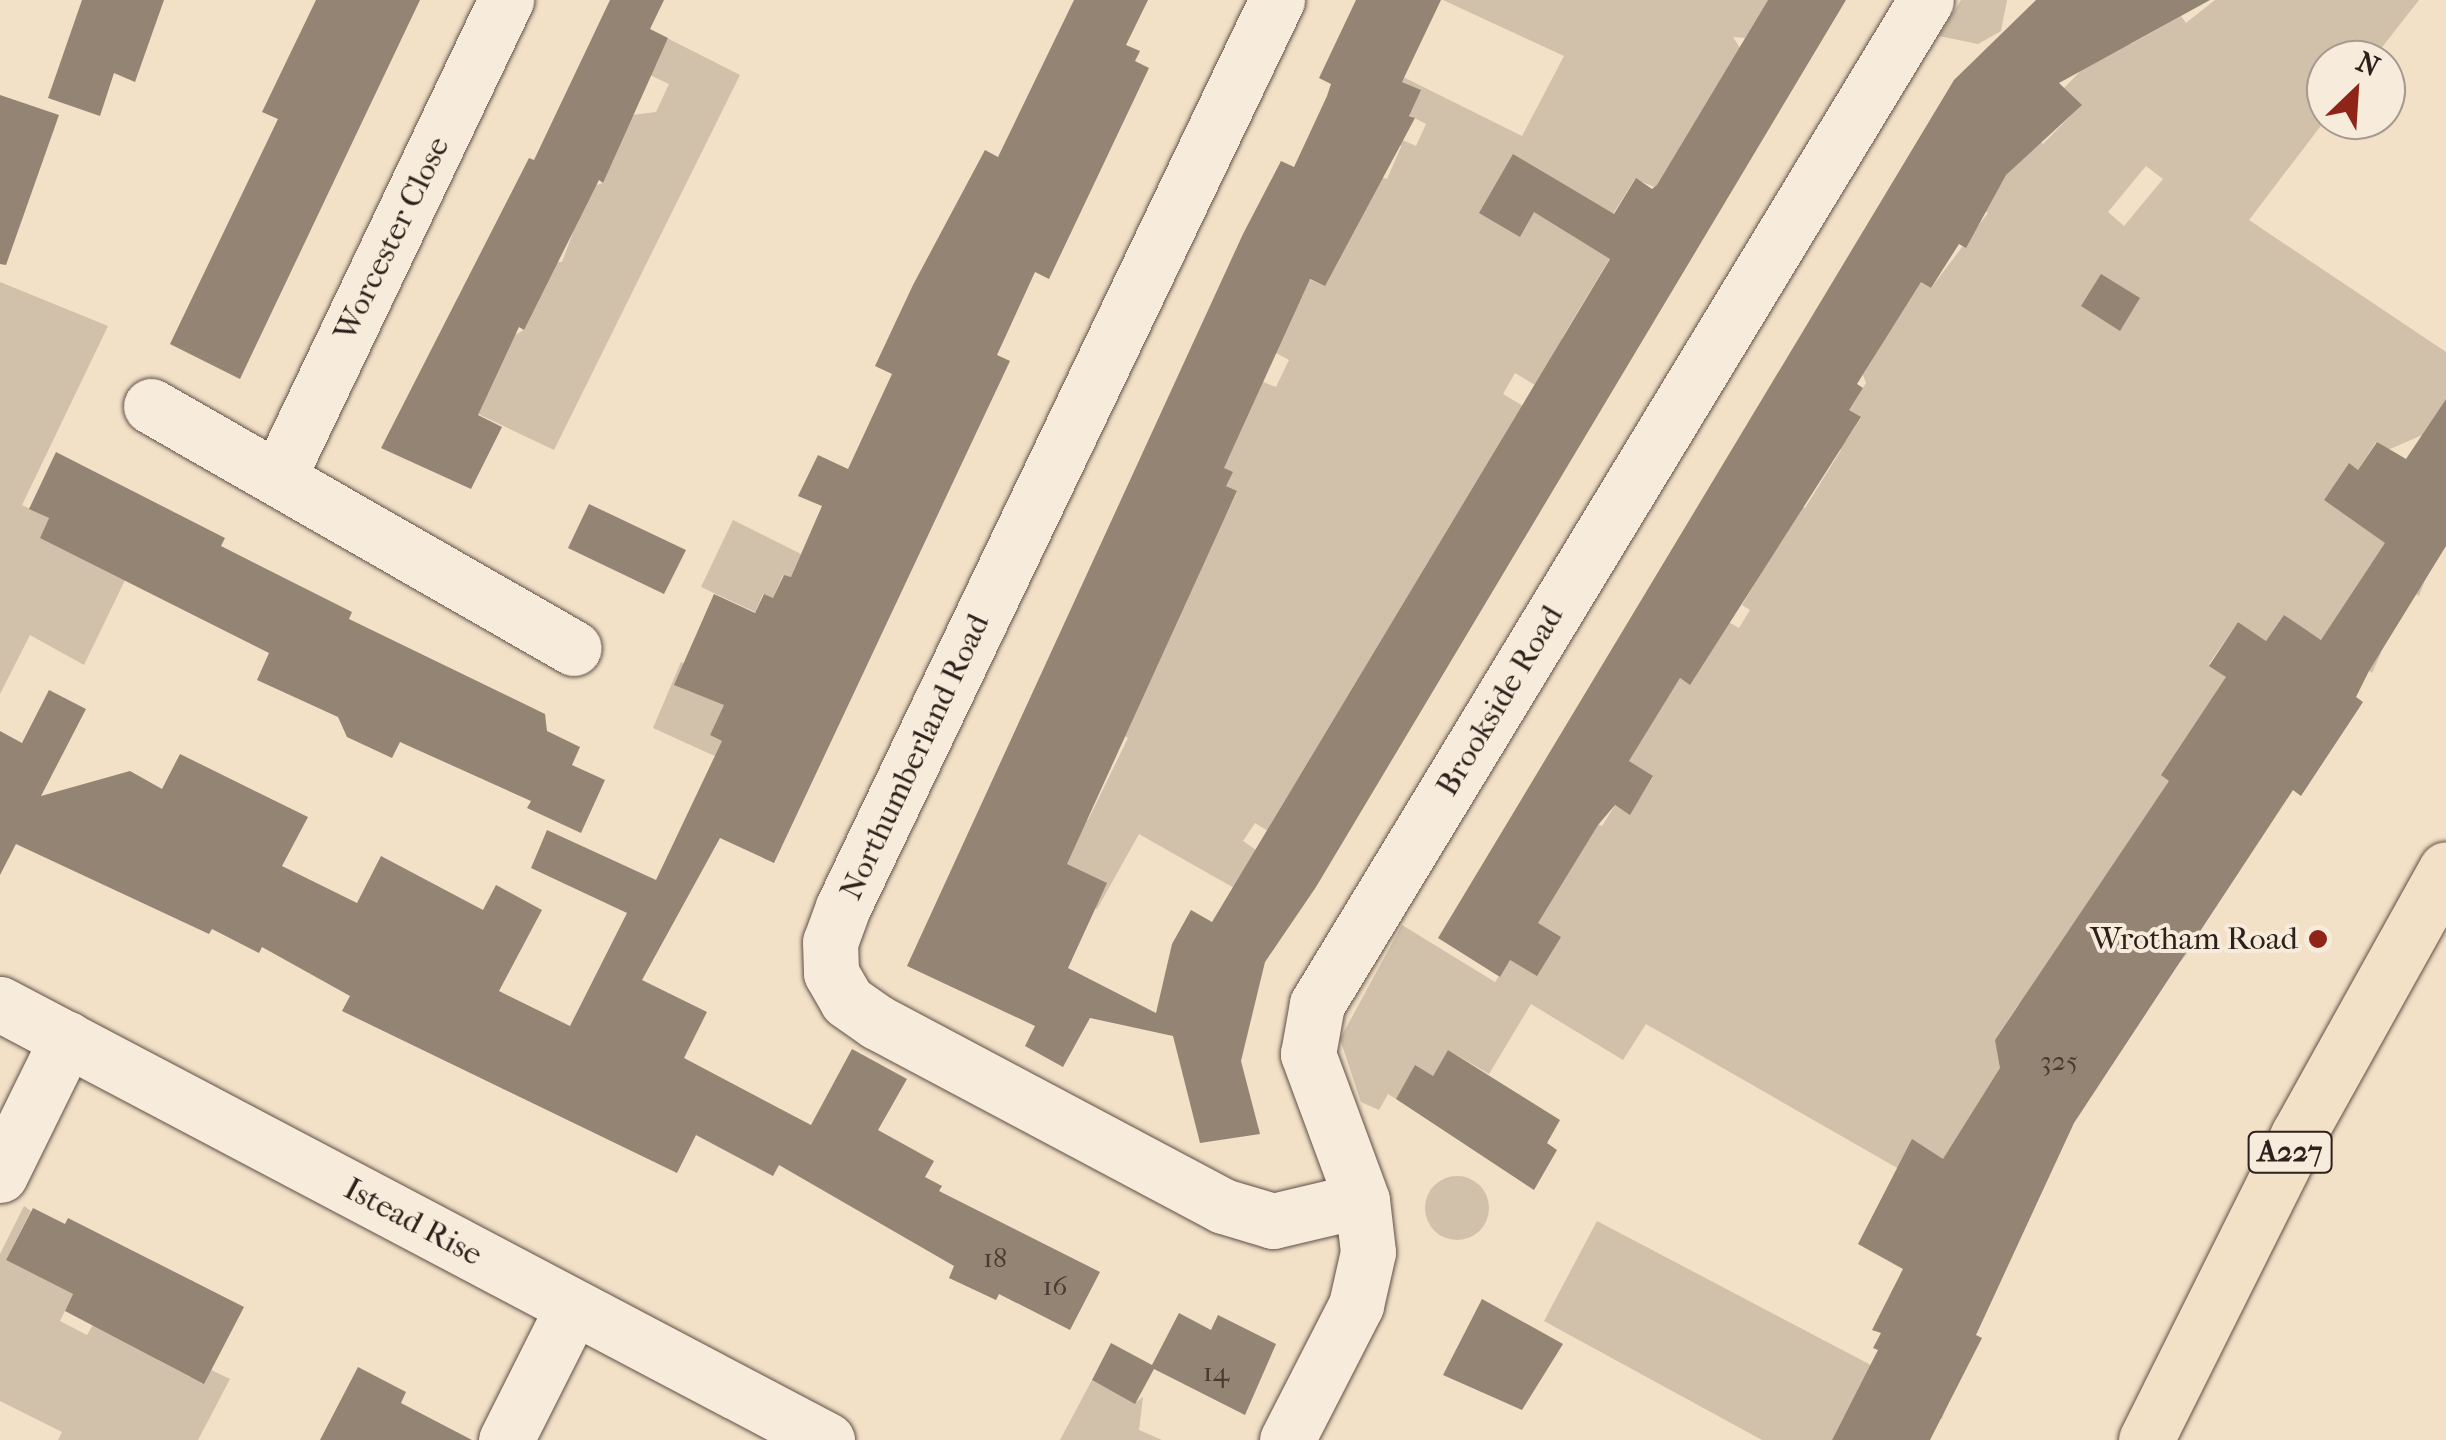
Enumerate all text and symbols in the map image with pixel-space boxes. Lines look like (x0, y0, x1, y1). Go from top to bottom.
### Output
north arrow (2306, 40, 2406, 140)
text: N (2351, 45, 2385, 84)
street label: Worcester Close (326, 131, 458, 347)
street label: Brookside Road (1428, 599, 1572, 803)
street label: Northumberland Road (832, 608, 998, 906)
place label: Wrotham Road (2090, 920, 2298, 958)
marker: Wrotham Road (2307, 928, 2329, 950)
house number: 325 (2040, 1044, 2078, 1078)
road number: A227 (2248, 1127, 2332, 1177)
street label: Istead Rise (337, 1170, 489, 1274)
house number: 18 (983, 1241, 1007, 1275)
house number: 16 (1042, 1269, 1068, 1303)
house number: 14 (1203, 1355, 1229, 1389)

